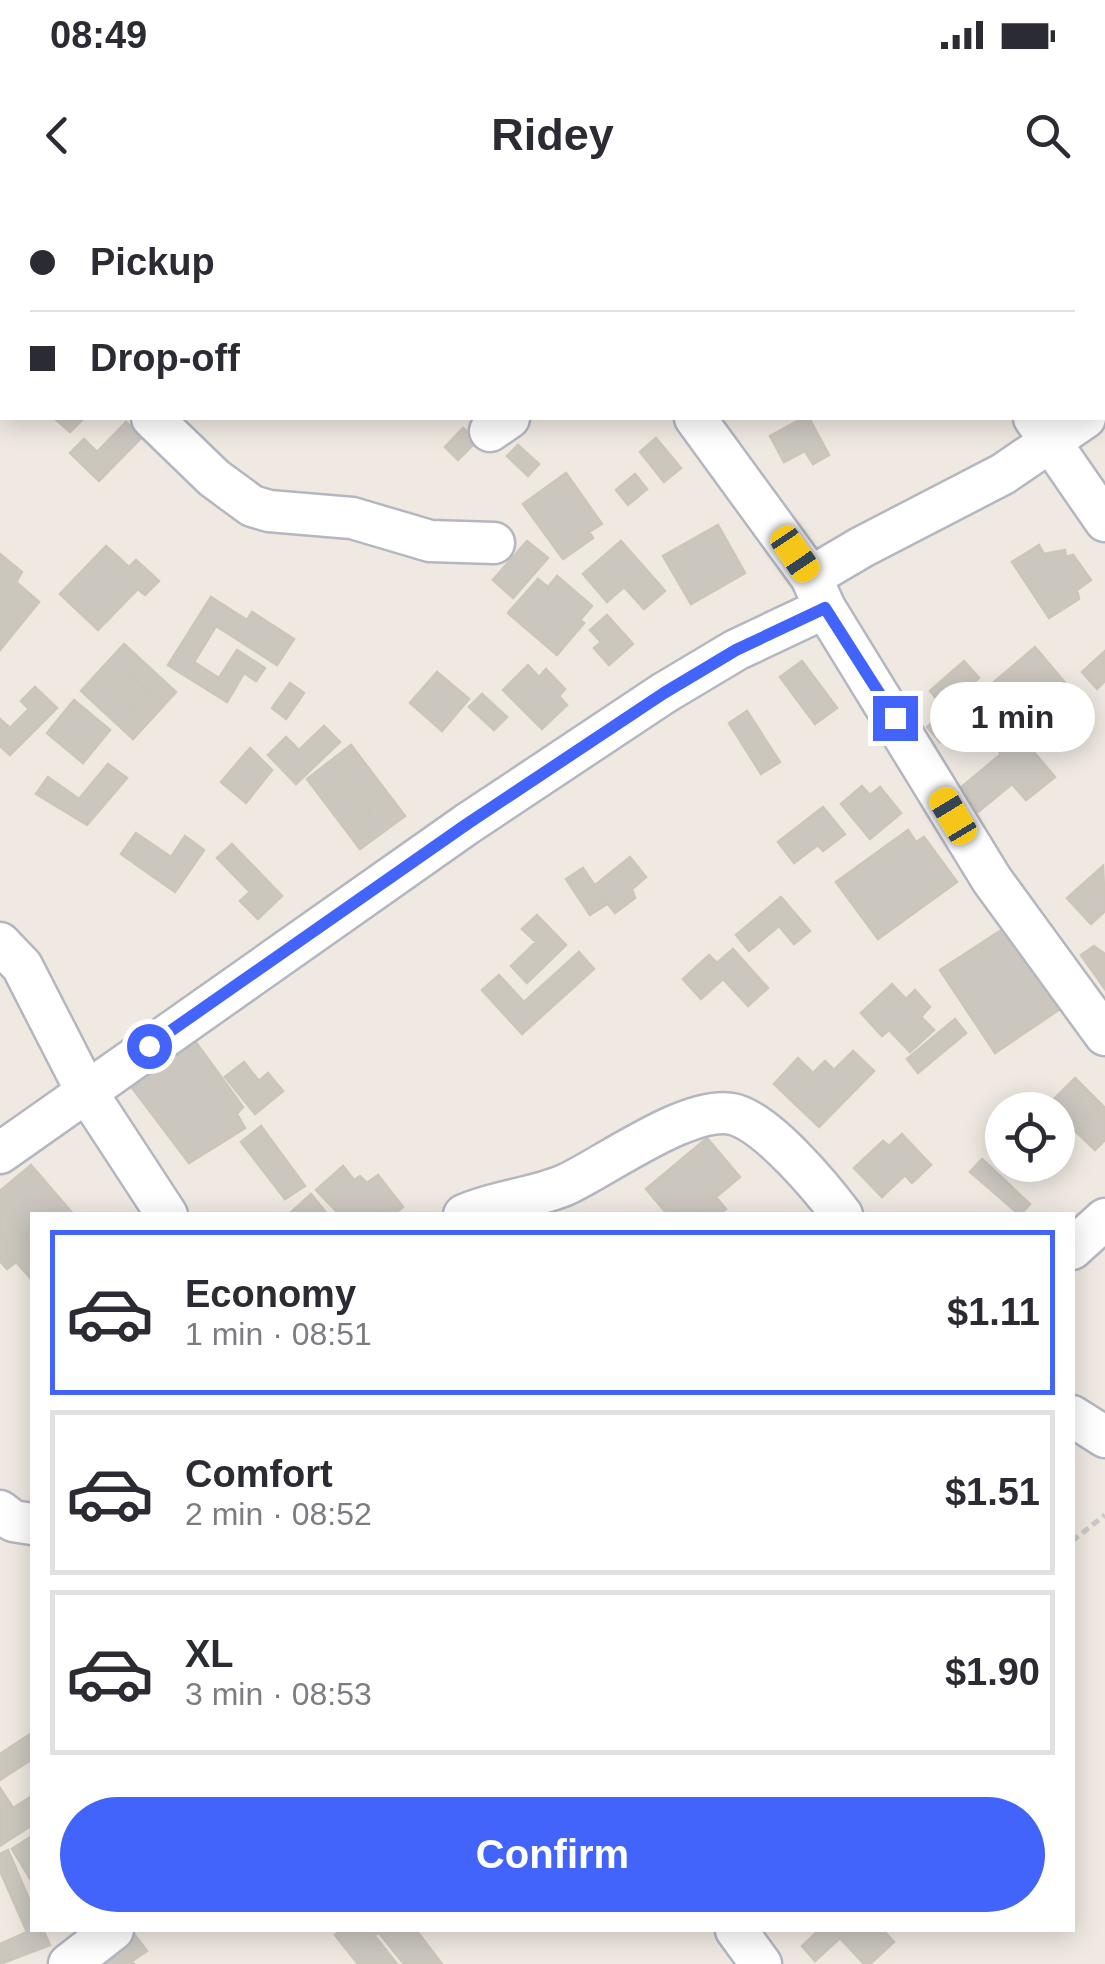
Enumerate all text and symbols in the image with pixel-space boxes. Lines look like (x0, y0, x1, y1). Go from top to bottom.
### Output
text: 08:49 (50, 14, 147, 56)
icon: back (30, 108, 85, 163)
icon: search (1020, 108, 1075, 163)
text: Ridey (491, 109, 614, 160)
text: Pickup (90, 241, 215, 283)
text: Drop-off (90, 337, 240, 379)
car (766, 521, 824, 587)
callout: 1 min (930, 683, 1095, 753)
route end (873, 696, 918, 741)
text: 1 min (971, 699, 1054, 735)
car (925, 783, 981, 849)
route start (127, 1024, 172, 1069)
map controls (985, 1092, 1075, 1182)
button: locate (985, 1092, 1075, 1182)
icon: car (65, 1268, 155, 1358)
text: Economy (185, 1273, 356, 1315)
text: $1.11 (947, 1291, 1040, 1333)
text: 1 min · 08:51 (185, 1316, 372, 1352)
icon: car (65, 1448, 155, 1538)
text: Comfort (185, 1453, 333, 1495)
text: $1.51 (945, 1471, 1040, 1513)
text: 2 min · 08:52 (185, 1496, 372, 1532)
icon: car (65, 1628, 155, 1718)
text: XL (185, 1633, 234, 1675)
text: $1.90 (945, 1651, 1040, 1693)
text: 3 min · 08:53 (185, 1676, 372, 1712)
button: Confirm (60, 1797, 1045, 1912)

